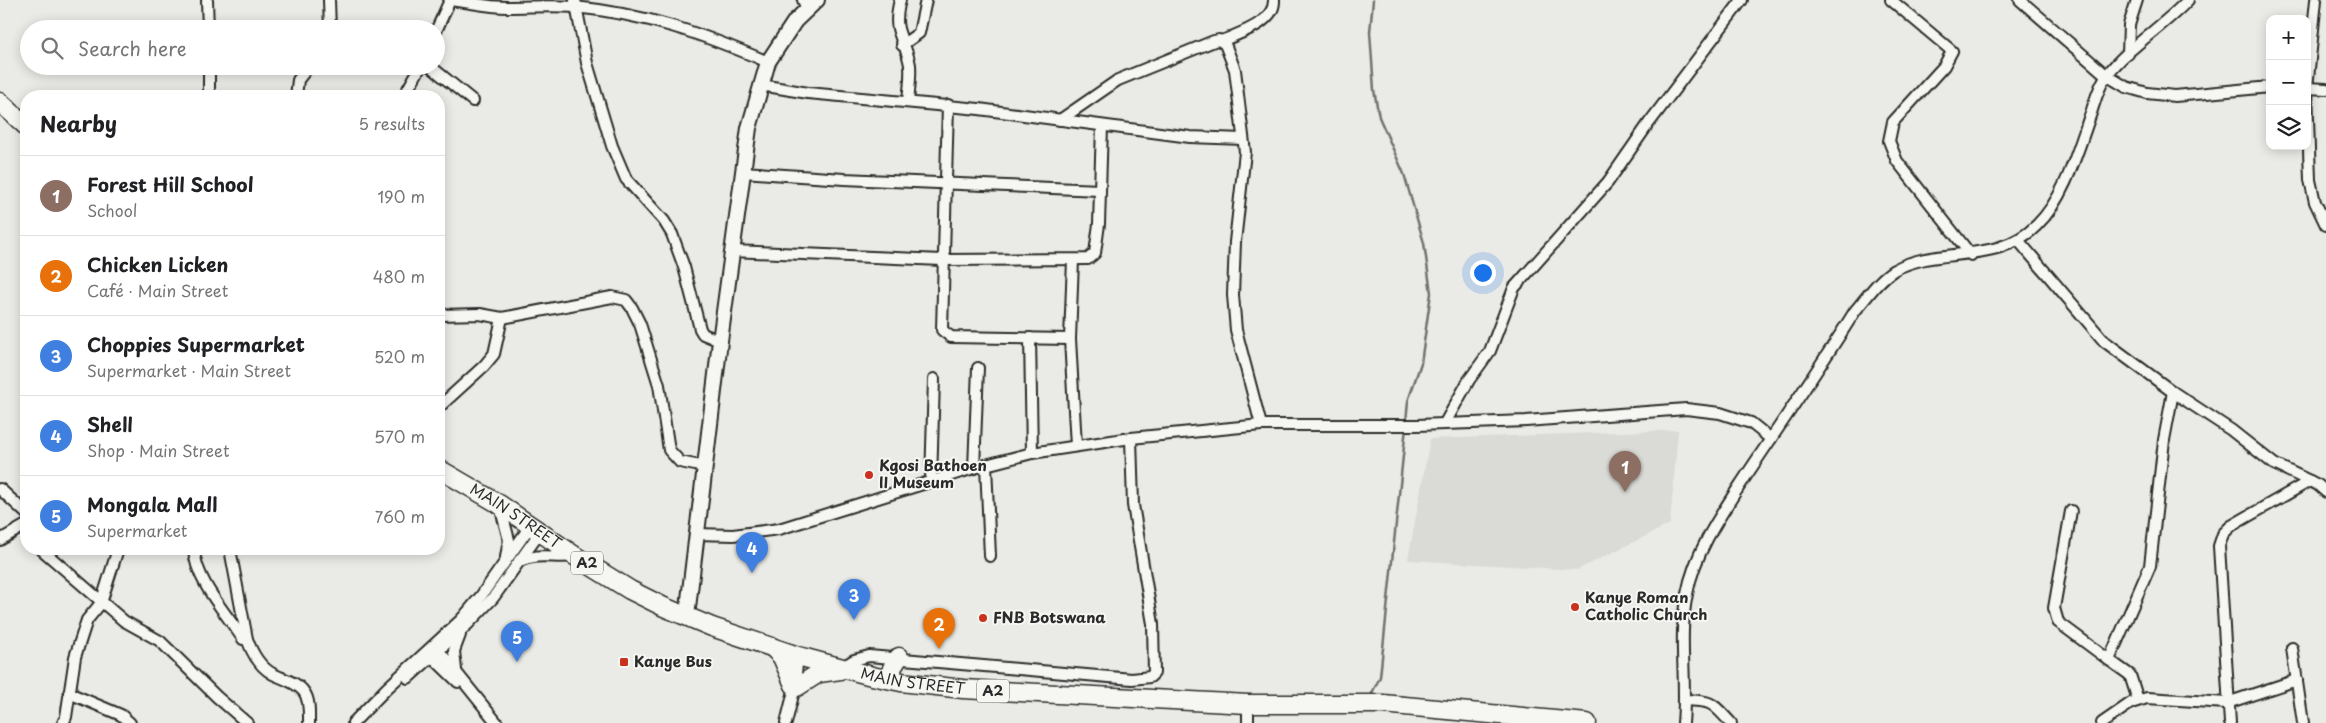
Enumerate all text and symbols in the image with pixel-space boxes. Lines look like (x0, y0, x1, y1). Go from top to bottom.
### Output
map controls (2266, 15, 2311, 150)
button: + (2266, 15, 2311, 60)
search box (20, 20, 445, 75)
icon: search (38, 34, 66, 62)
text: Search here (78, 34, 187, 62)
button: − (2266, 60, 2311, 105)
button: layers (2266, 105, 2311, 150)
text: Nearby (40, 107, 117, 139)
text: 5 results (358, 111, 425, 135)
text: Forest Hill School (87, 170, 253, 198)
text: 1 (52, 184, 60, 208)
text: 190 m (377, 184, 425, 208)
text: School (87, 198, 137, 222)
text: Chicken Licken (87, 250, 228, 278)
your location (1470, 260, 1496, 286)
text: 2 (50, 264, 62, 288)
text: 480 m (373, 264, 425, 288)
text: Café · Main Street (87, 278, 228, 302)
text: Choppies Supermarket (87, 330, 305, 358)
text: 3 (51, 344, 61, 368)
text: 520 m (374, 344, 425, 368)
text: Supermarket · Main Street (87, 358, 291, 382)
text: Shell (87, 410, 133, 438)
text: 4 (51, 424, 61, 448)
text: 570 m (374, 424, 425, 448)
text: Shop · Main Street (87, 438, 229, 462)
pin: 1 (1609, 451, 1641, 492)
place label: Kgosi Bathoen II Museum (879, 453, 987, 493)
marker: Kgosi Bathoen II Museum (863, 469, 875, 481)
street label: MAIN STREET (466, 477, 567, 554)
text: Mongala Mall (87, 490, 217, 518)
text: 5 (51, 504, 61, 528)
text: 760 m (375, 504, 425, 528)
text: Supermarket (87, 518, 187, 542)
pin: 4 (736, 532, 768, 573)
road number: A2 (571, 552, 603, 574)
pin: 3 (838, 579, 870, 620)
place label: Kanye Roman Catholic Church (1585, 585, 1708, 625)
marker: Kanye Roman Catholic Church (1569, 601, 1581, 613)
place label: FNB Botswana (993, 605, 1106, 628)
pin: 2 (923, 608, 955, 649)
marker: FNB Botswana (977, 612, 989, 624)
pin: 5 (501, 621, 533, 662)
place label: Kanye Bus (634, 649, 712, 672)
marker: Kanye Bus (618, 656, 630, 668)
street label: MAIN STREET (858, 661, 967, 699)
road number: A2 (977, 679, 1009, 702)

